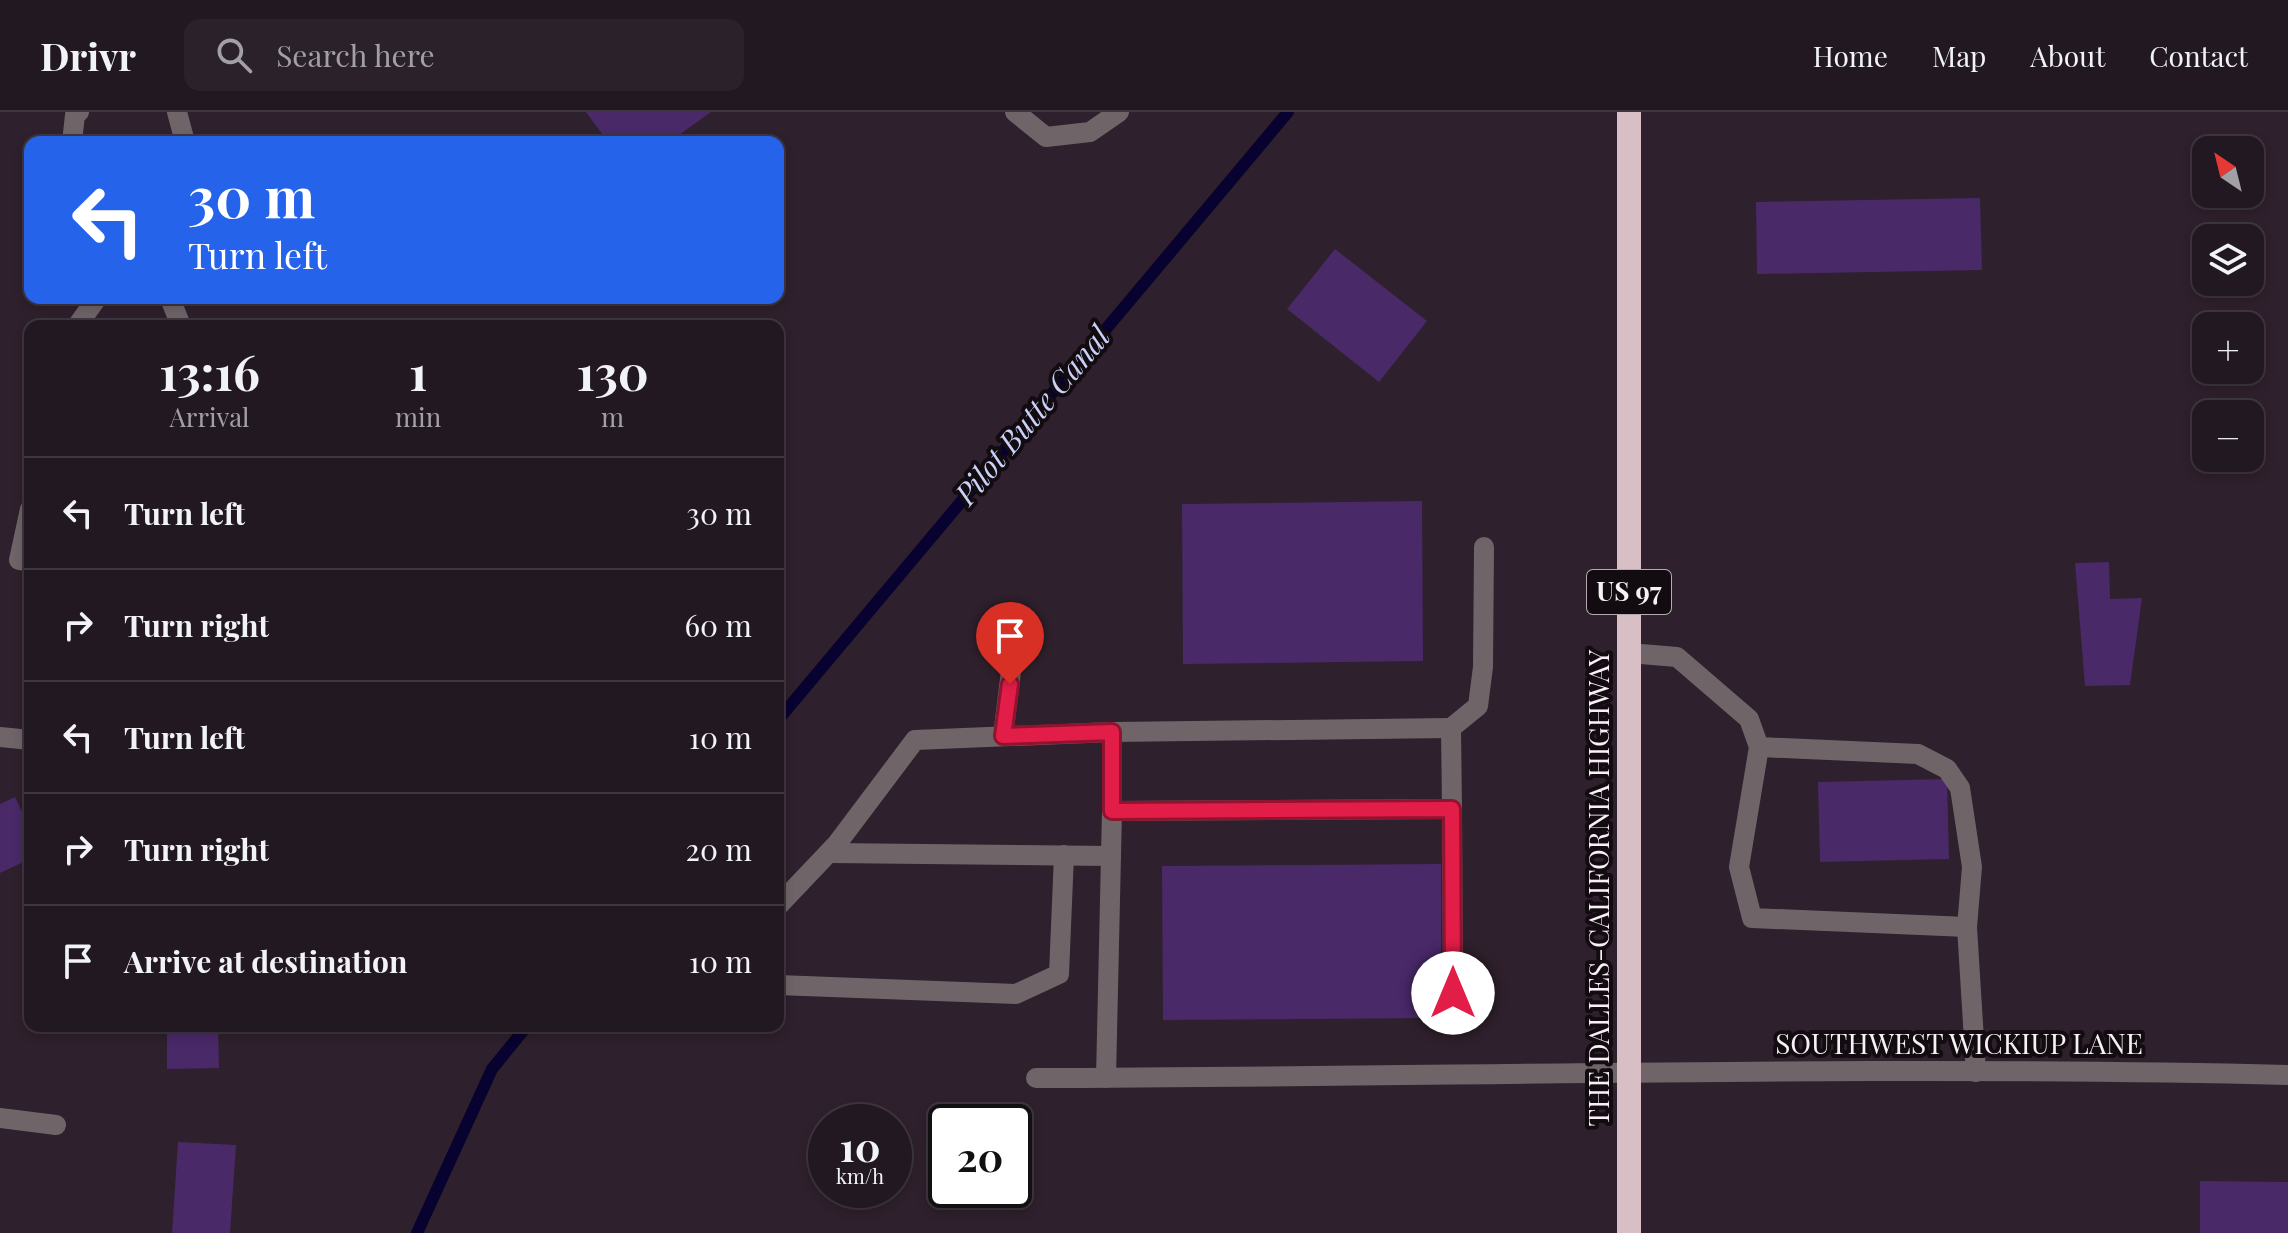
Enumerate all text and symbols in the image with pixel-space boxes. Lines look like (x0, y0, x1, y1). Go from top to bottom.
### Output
search box (184, 19, 744, 91)
text: Drivr (40, 30, 136, 81)
icon: search (212, 33, 256, 77)
text: Search here (276, 35, 435, 75)
text: Home (1813, 37, 1888, 74)
text: Map (1932, 37, 1986, 74)
text: About (2030, 37, 2105, 74)
text: Contact (2149, 37, 2248, 74)
north arrow (2192, 136, 2264, 208)
map controls (2192, 136, 2264, 472)
text: 30 m (188, 158, 315, 233)
icon: left (56, 168, 160, 272)
button: layers (2192, 224, 2264, 296)
text: Turn left (188, 230, 327, 278)
button: + (2192, 312, 2264, 384)
water label: Pilot Butte Canal (944, 316, 1119, 513)
text: 13:16 (159, 339, 260, 403)
text: 1 (409, 339, 427, 403)
text: 130 (576, 339, 649, 403)
text: Arrival (169, 399, 250, 434)
text: min (395, 399, 441, 434)
text: m (601, 399, 624, 434)
button: − (2192, 400, 2264, 472)
icon: left (56, 491, 100, 535)
text: Turn left (124, 493, 245, 533)
text: 30 m (686, 493, 752, 533)
road number: US 97 (1587, 570, 1671, 614)
pin (976, 602, 1044, 684)
icon: right (56, 603, 100, 647)
text: Turn right (124, 605, 269, 645)
text: 60 m (684, 605, 752, 645)
icon: arrive (988, 614, 1032, 658)
street label: THE DALLES-CALIFORNIA HIGHWAY (1579, 649, 1616, 1126)
icon: left (56, 715, 100, 759)
text: Turn left (124, 717, 245, 757)
text: 10 m (689, 717, 752, 757)
icon: right (56, 827, 100, 871)
text: Turn right (124, 829, 269, 869)
text: 20 m (686, 829, 752, 869)
icon: arrive (56, 939, 100, 983)
text: Arrive at destination (124, 941, 407, 981)
text: 10 m (689, 941, 752, 981)
position arrow (1411, 951, 1495, 1035)
street label: SOUTHWEST WICKIUP LANE (1775, 1024, 2143, 1061)
speed limit sign: 20 (928, 1104, 1032, 1208)
text: 10 (839, 1119, 881, 1172)
text: km/h (836, 1162, 884, 1189)

